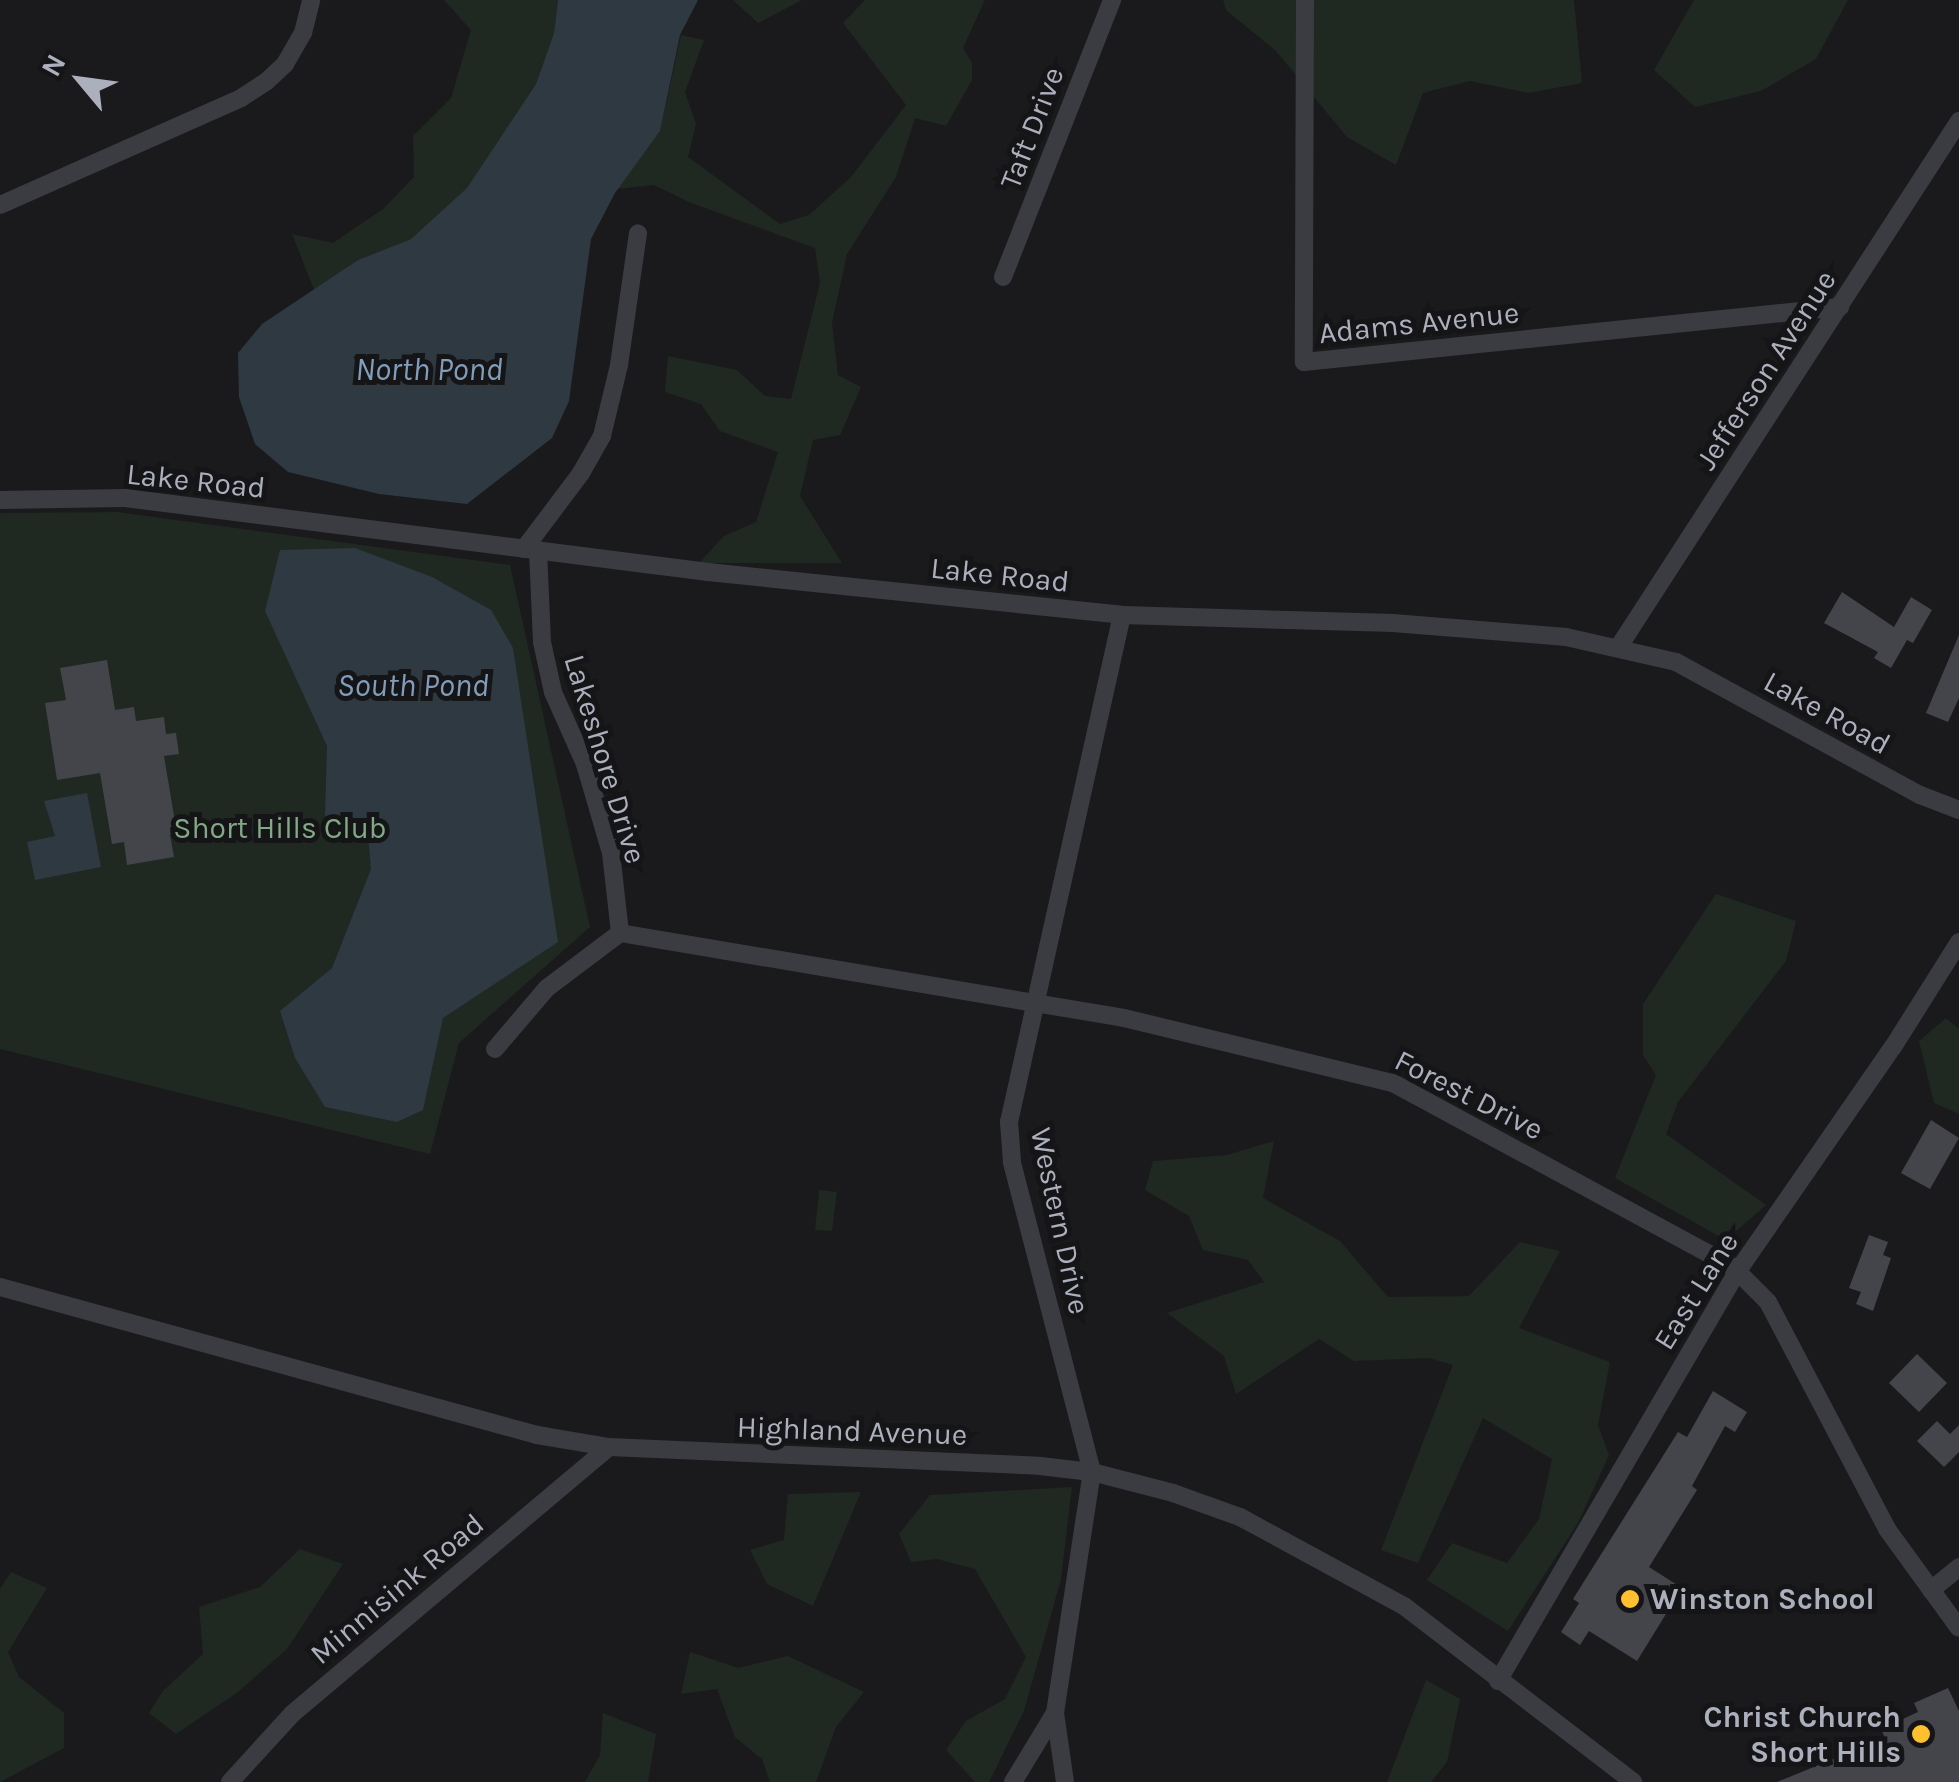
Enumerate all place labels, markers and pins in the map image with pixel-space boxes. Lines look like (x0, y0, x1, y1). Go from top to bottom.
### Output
place label: Winston School (1650, 1581, 1875, 1617)
marker: Winston School (1619, 1588, 1641, 1610)
place label: Christ Church Short Hills (1704, 1699, 1901, 1770)
marker: Christ Church Short Hills (1910, 1723, 1932, 1745)

